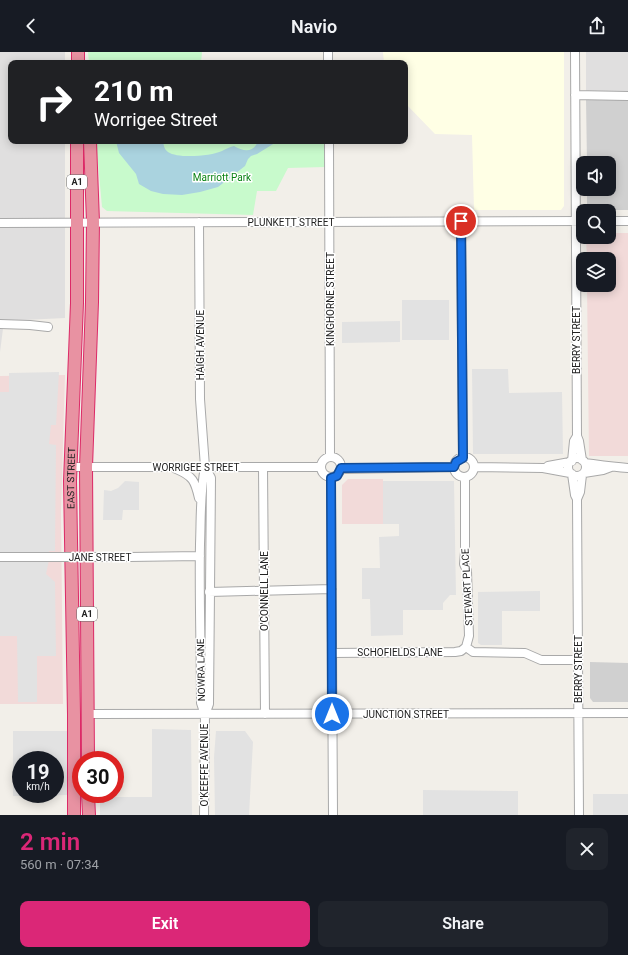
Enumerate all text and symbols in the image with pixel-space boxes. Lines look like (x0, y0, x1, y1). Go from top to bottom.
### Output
icon: back (20, 15, 42, 37)
icon: share (586, 15, 608, 37)
text: Navio (291, 16, 337, 37)
text: 210 m (94, 75, 173, 108)
icon: right (28, 76, 80, 128)
text: Worrigee Street (94, 109, 218, 130)
map controls (576, 156, 616, 292)
button: sound (576, 156, 616, 196)
park label: Marriott Park (193, 172, 252, 183)
road number: A1 (67, 175, 87, 189)
pin (444, 204, 478, 238)
button: search (576, 204, 616, 244)
icon: arrive (450, 210, 472, 232)
street label: PLUNKETT STREET (248, 217, 334, 228)
street label: KINGHORNE STREET (325, 252, 336, 346)
button: layers (576, 252, 616, 292)
street label: BERRY STREET (571, 306, 582, 374)
street label: HAIGH AVENUE (195, 310, 206, 380)
street label: EAST STREET (64, 447, 77, 509)
street label: WORRIGEE STREET (153, 462, 240, 473)
street label: STEWART PLACE (459, 548, 475, 626)
street label: O'CONNELL LANE (259, 551, 270, 631)
street label: JANE STREET (69, 552, 131, 563)
road number: A1 (77, 607, 97, 621)
street label: BERRY STREET (573, 635, 584, 703)
street label: NOWRA LANE (195, 638, 207, 702)
street label: SCHOFIELDS LANE (357, 647, 443, 658)
position arrow (311, 693, 353, 735)
street label: JUNCTION STREET (363, 709, 449, 720)
street label: O'KEEFFE AVENUE (199, 723, 210, 806)
speed limit sign: 30 (72, 751, 124, 803)
text: 19 (27, 760, 49, 784)
text: km/h (26, 781, 50, 792)
text: 2 min (20, 828, 80, 856)
button: close (566, 828, 608, 870)
text: 560 m · 07:34 (20, 857, 99, 872)
button: Exit (20, 901, 310, 947)
button: Share (318, 901, 608, 947)

